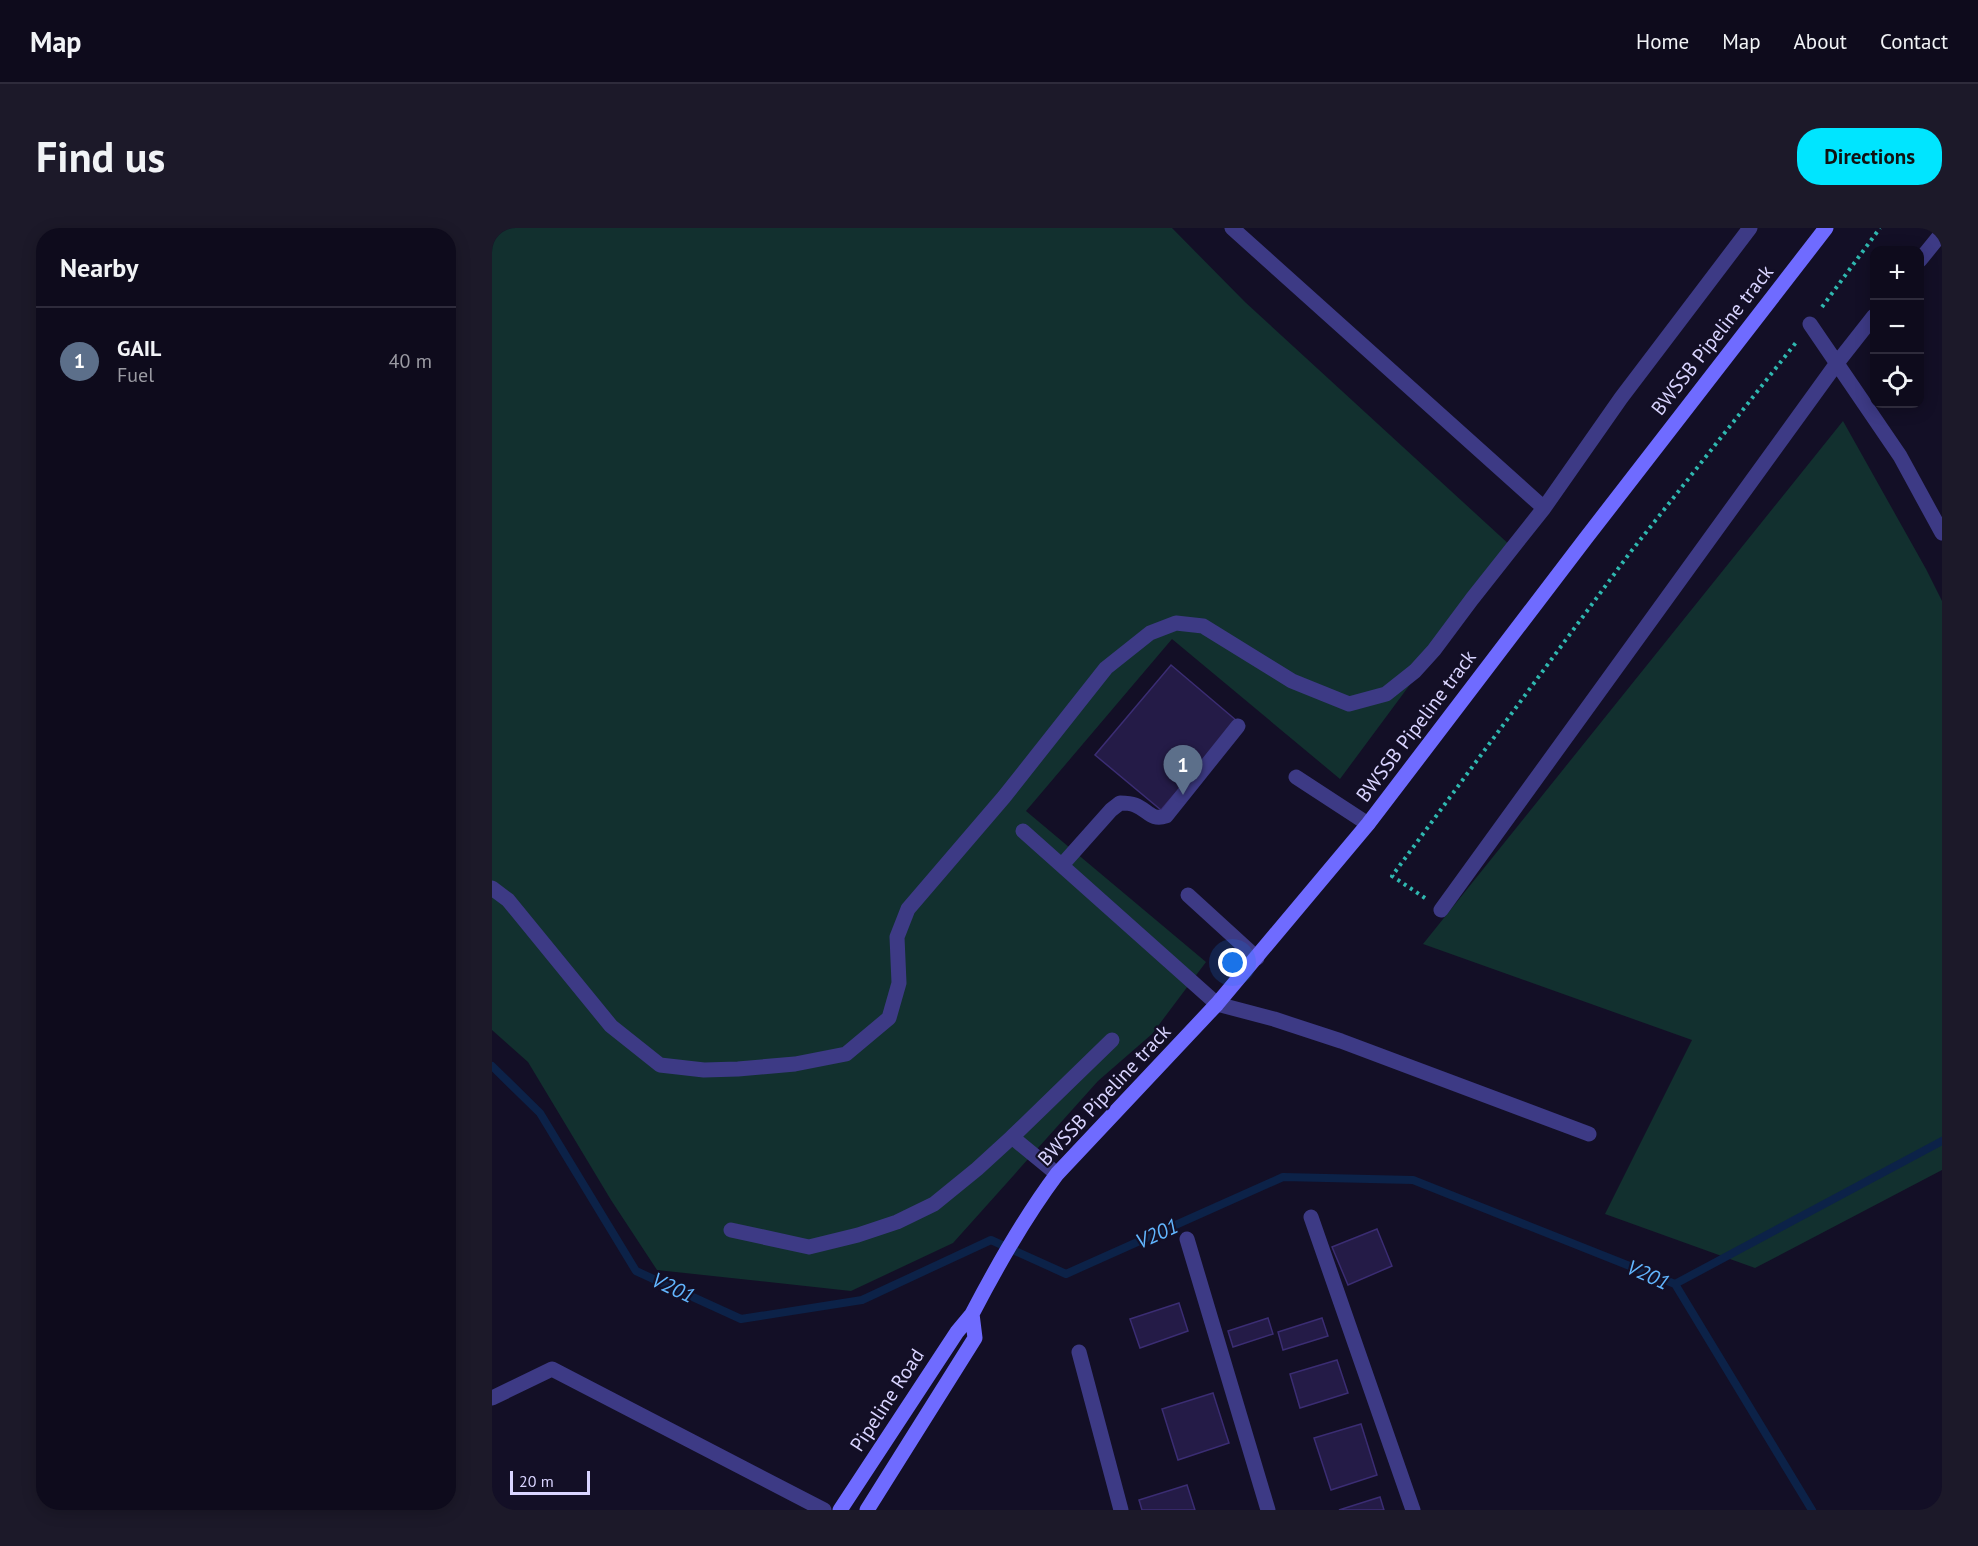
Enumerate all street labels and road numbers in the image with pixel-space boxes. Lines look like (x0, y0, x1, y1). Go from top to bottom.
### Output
street label: BWSSB Pipeline track (1645, 259, 1779, 420)
street label: BWSSB Pipeline track (1350, 644, 1482, 807)
street label: BWSSB Pipeline track (1032, 1019, 1176, 1171)
street label: Pipeline Road (844, 1344, 930, 1456)

